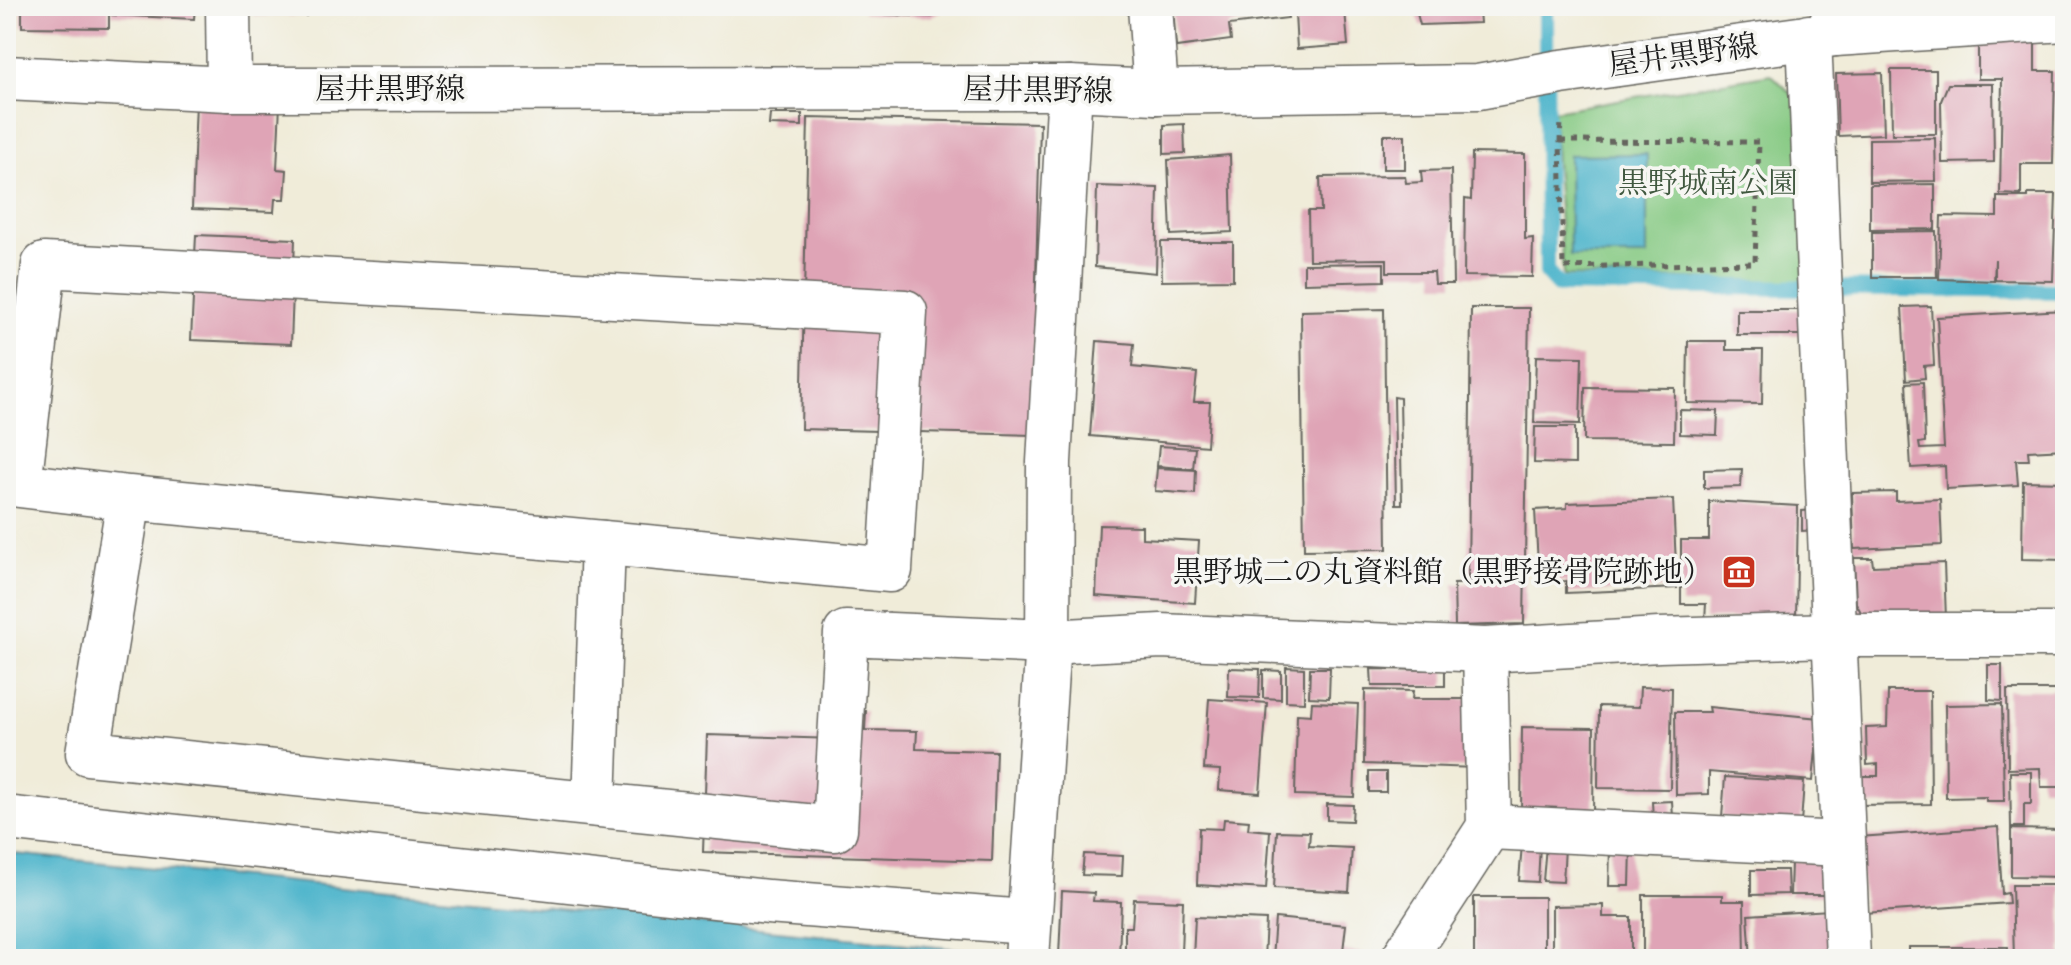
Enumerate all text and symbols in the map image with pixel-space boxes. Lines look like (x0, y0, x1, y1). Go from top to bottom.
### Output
street label: 屋井黒野線 (1606, 27, 1760, 83)
street label: 屋井黒野線 (315, 71, 465, 107)
street label: 屋井黒野線 (963, 71, 1113, 109)
park label: 黒野城南公園 (1618, 165, 1798, 201)
museum icon: 黒野城二の丸資料館（黒野接骨院跡地） (1720, 553, 1758, 591)
place label: 黒野城二の丸資料館（黒野接骨院跡地） (1173, 554, 1713, 590)

